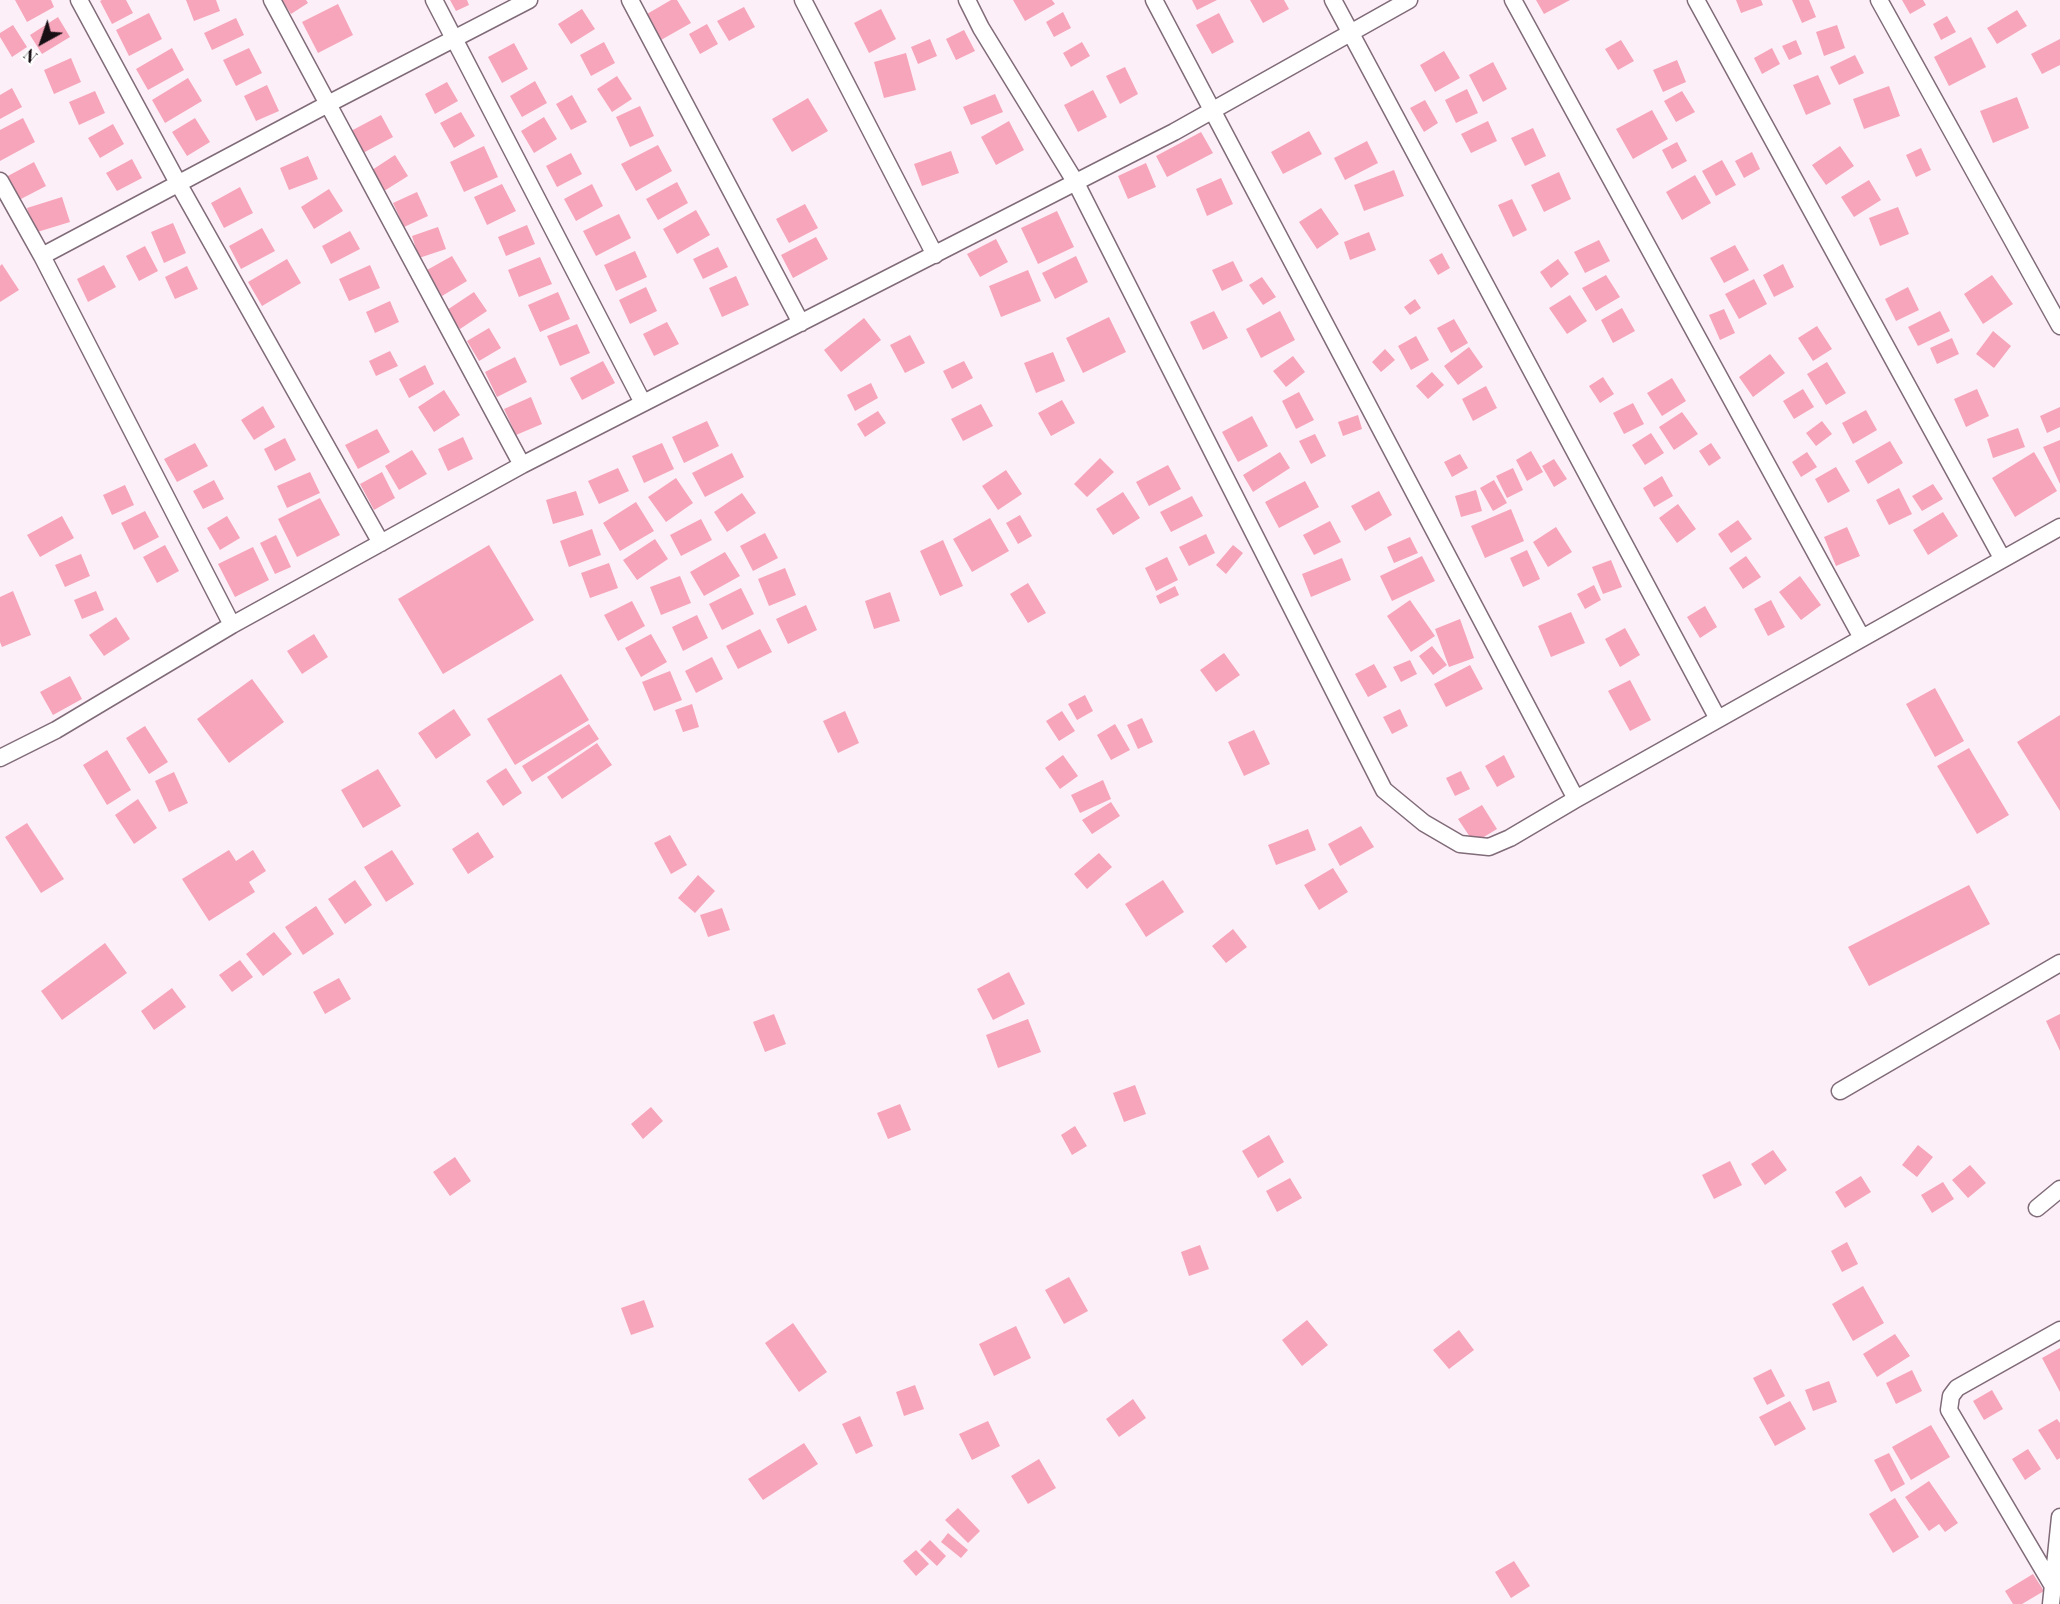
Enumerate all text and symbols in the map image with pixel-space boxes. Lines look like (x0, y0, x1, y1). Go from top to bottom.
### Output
north arrow (12, 12, 72, 72)
text: N (19, 44, 41, 68)

